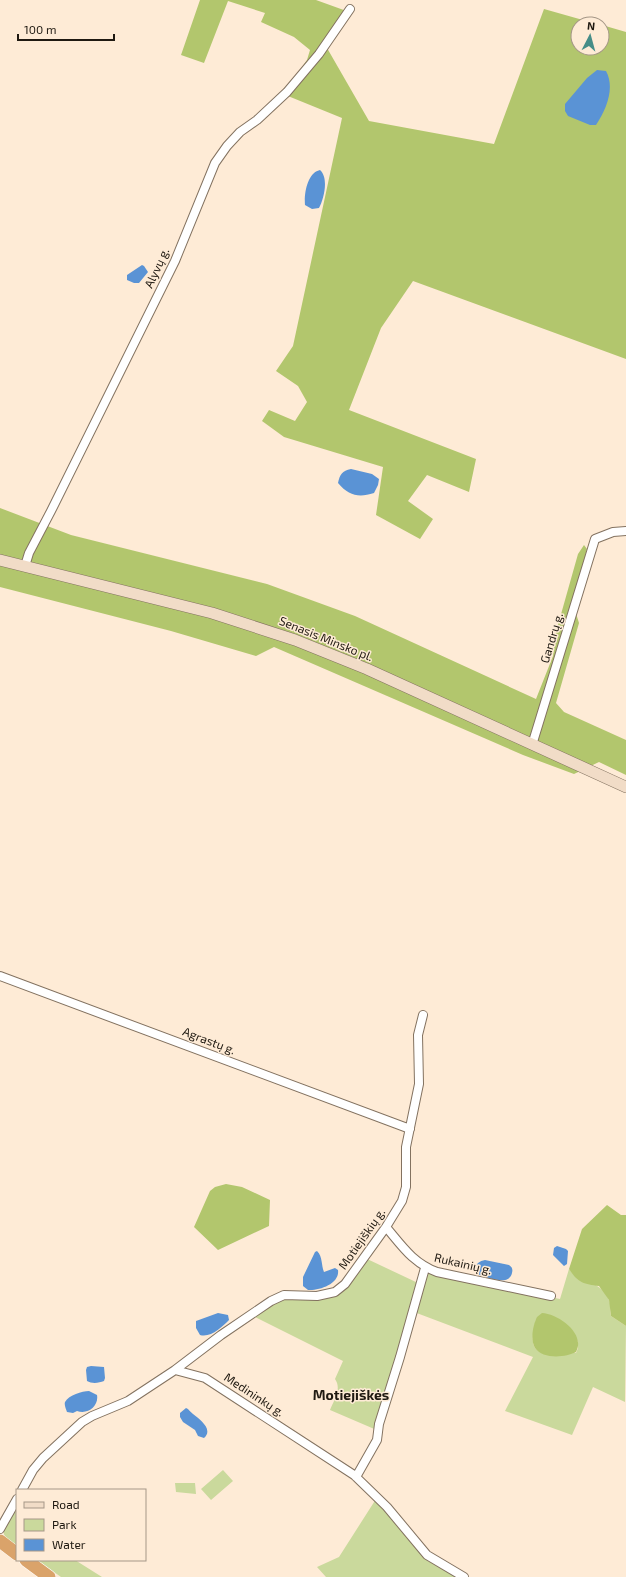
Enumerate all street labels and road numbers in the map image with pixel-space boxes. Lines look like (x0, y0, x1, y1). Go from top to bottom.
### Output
street label: Alyvų g. (141, 245, 171, 290)
street label: Gandrų g. (537, 611, 565, 664)
street label: Senasis Minsko pl. (277, 613, 375, 663)
street label: Agrastų g. (181, 1024, 238, 1056)
street label: Motiejiškių g. (335, 1205, 388, 1272)
street label: Rukainių g. (433, 1250, 493, 1276)
street label: Medininkų g. (222, 1370, 287, 1419)

